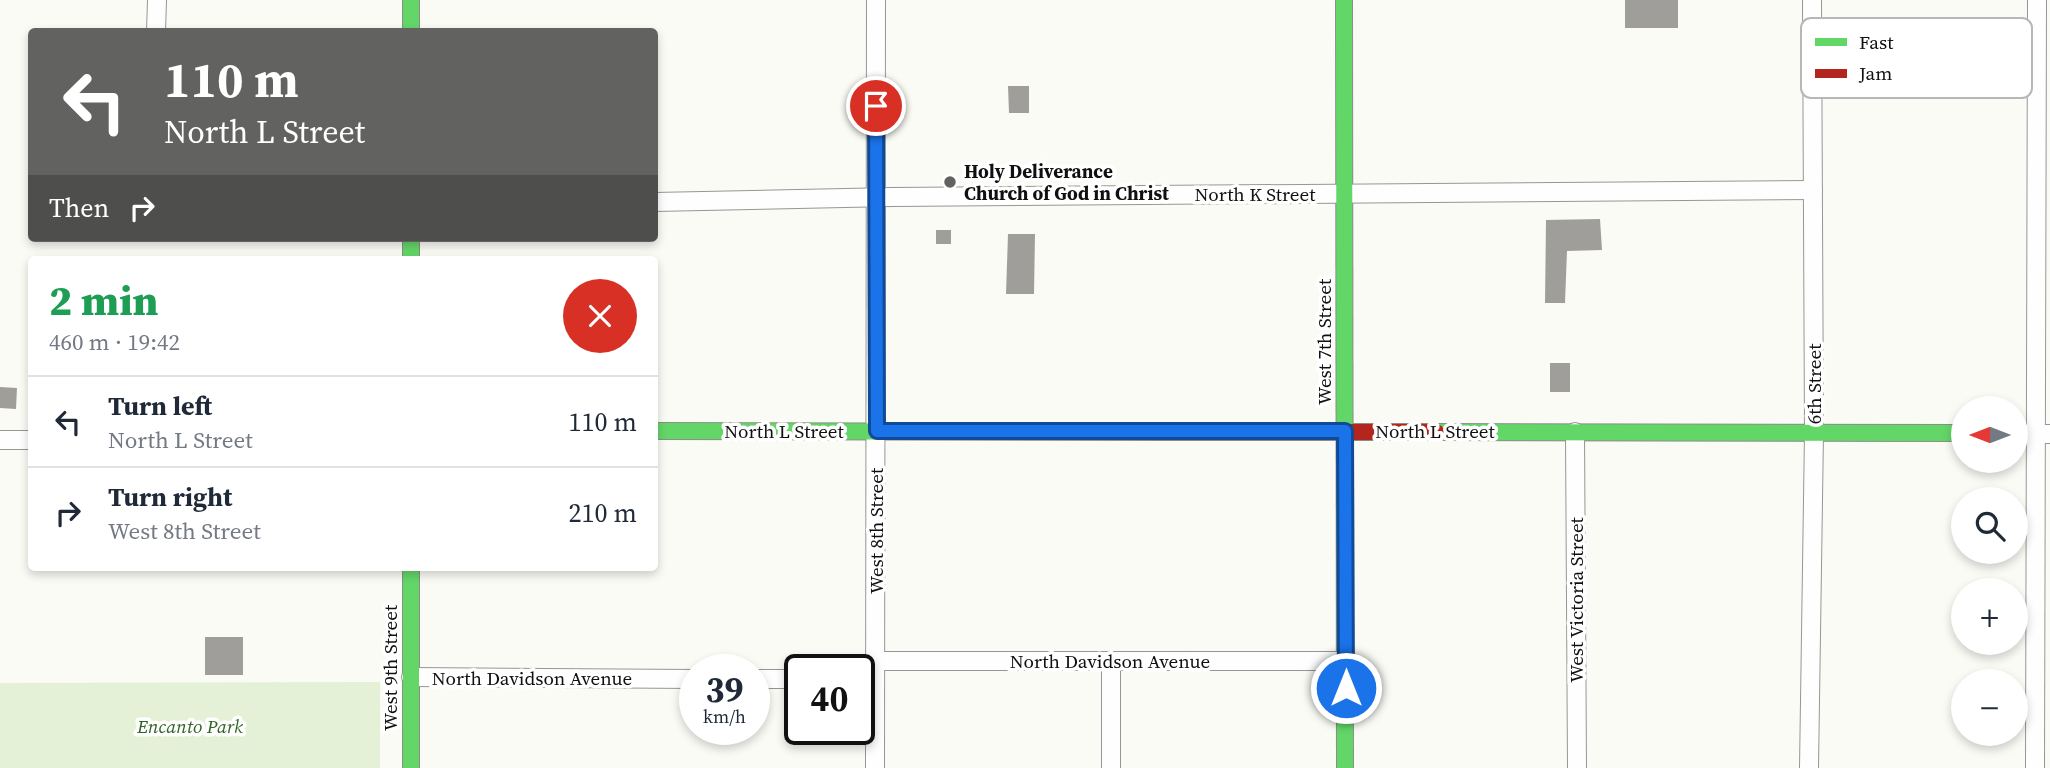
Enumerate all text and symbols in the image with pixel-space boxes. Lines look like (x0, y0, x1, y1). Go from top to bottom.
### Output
legend (1801, 18, 2032, 98)
text: Fast (1859, 29, 1894, 55)
text: 110 m (164, 46, 299, 113)
icon: left (49, 56, 140, 147)
text: Jam (1858, 60, 1892, 86)
pin (846, 76, 906, 136)
icon: arrive (857, 87, 895, 125)
text: North L Street (164, 110, 365, 154)
place label: Holy Deliverance Church of God in Christ (964, 158, 1169, 206)
marker: Holy Deliverance Church of God in Christ (942, 174, 958, 190)
street label: North K Street (1195, 181, 1316, 207)
icon: right (123, 189, 161, 227)
text: Then (49, 190, 109, 226)
text: 2 min (49, 271, 159, 329)
street label: West 7th Street (1311, 278, 1337, 405)
button: close (563, 279, 637, 353)
text: 460 m · 19:42 (49, 326, 180, 358)
street label: 6th Street (1801, 343, 1827, 424)
text: Turn left (108, 388, 212, 424)
north arrow (1951, 396, 2028, 472)
map controls (1951, 396, 2028, 746)
icon: left (49, 403, 87, 441)
text: 110 m (569, 404, 637, 440)
street label: North L Street (724, 418, 845, 444)
street label: North L Street (1375, 418, 1496, 444)
text: North L Street (108, 424, 253, 456)
street label: West 8th Street (863, 467, 889, 594)
text: Turn right (108, 479, 232, 515)
button: search (1951, 487, 2028, 564)
icon: right (49, 494, 87, 532)
text: 210 m (569, 495, 637, 531)
text: West 8th Street (108, 515, 261, 547)
street label: West Victoria Street (1563, 516, 1589, 683)
button: + (1951, 578, 2028, 655)
street label: West 9th Street (377, 604, 403, 731)
street label: North Davidson Avenue (1010, 648, 1210, 674)
position arrow (1309, 651, 1383, 725)
speed limit sign: 40 (784, 654, 875, 745)
street label: North Davidson Avenue (432, 665, 632, 691)
text: 39 (706, 666, 743, 714)
button: − (1951, 669, 2028, 746)
text: km/h (703, 704, 746, 729)
park label: Encanto Park (136, 713, 243, 739)

